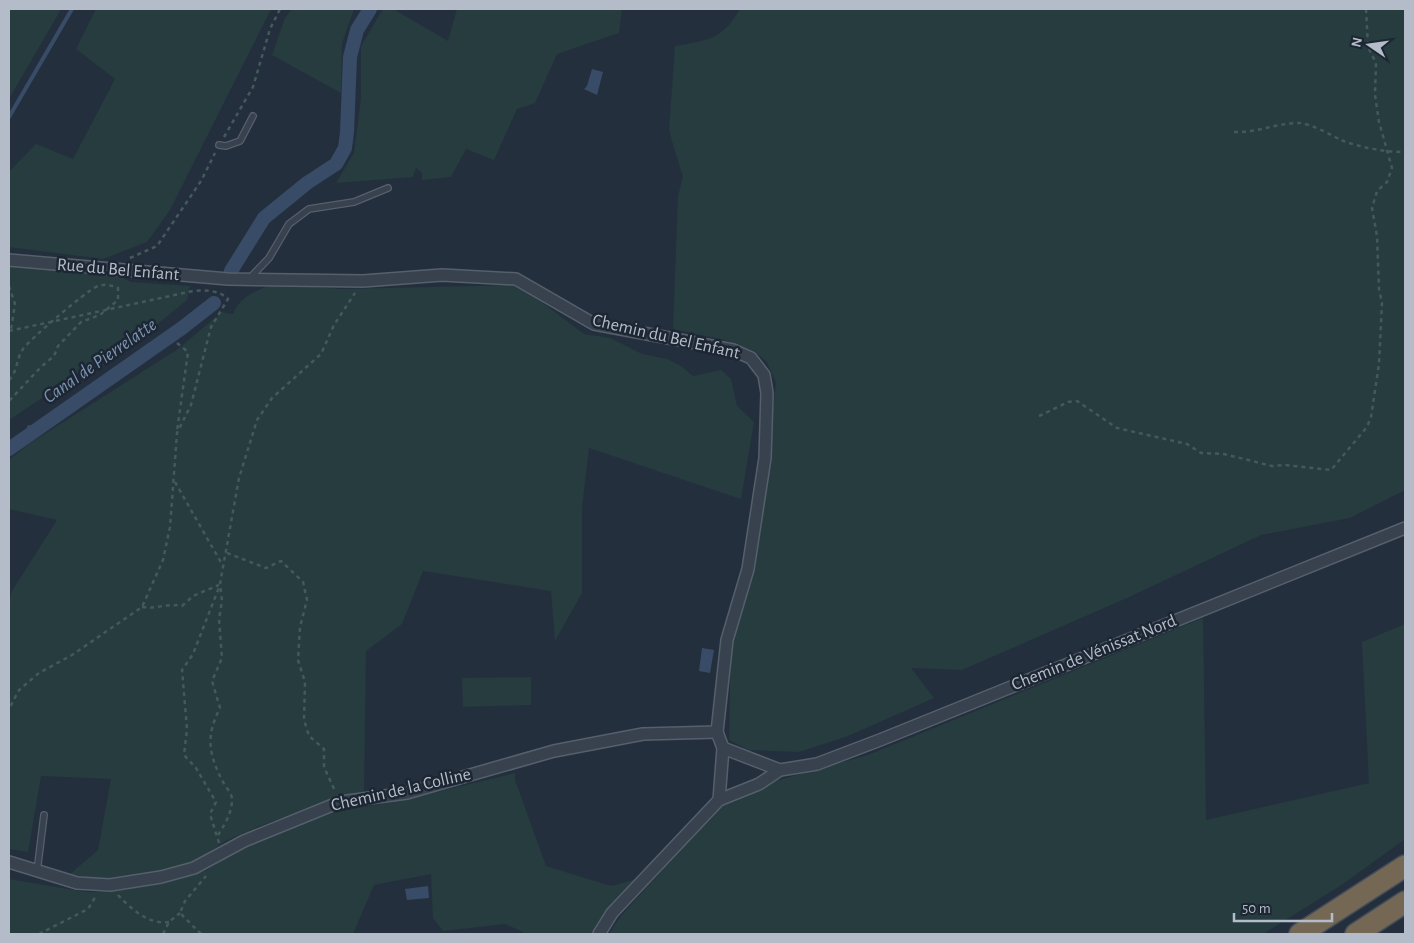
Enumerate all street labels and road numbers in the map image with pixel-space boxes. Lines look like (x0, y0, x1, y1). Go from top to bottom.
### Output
street label: Rue du Bel Enfant (56, 256, 180, 284)
street label: Chemin du Bel Enfant (591, 311, 742, 363)
street label: Chemin de Vénissat Nord (1009, 612, 1179, 694)
street label: Chemin de la Colline (329, 765, 473, 815)

